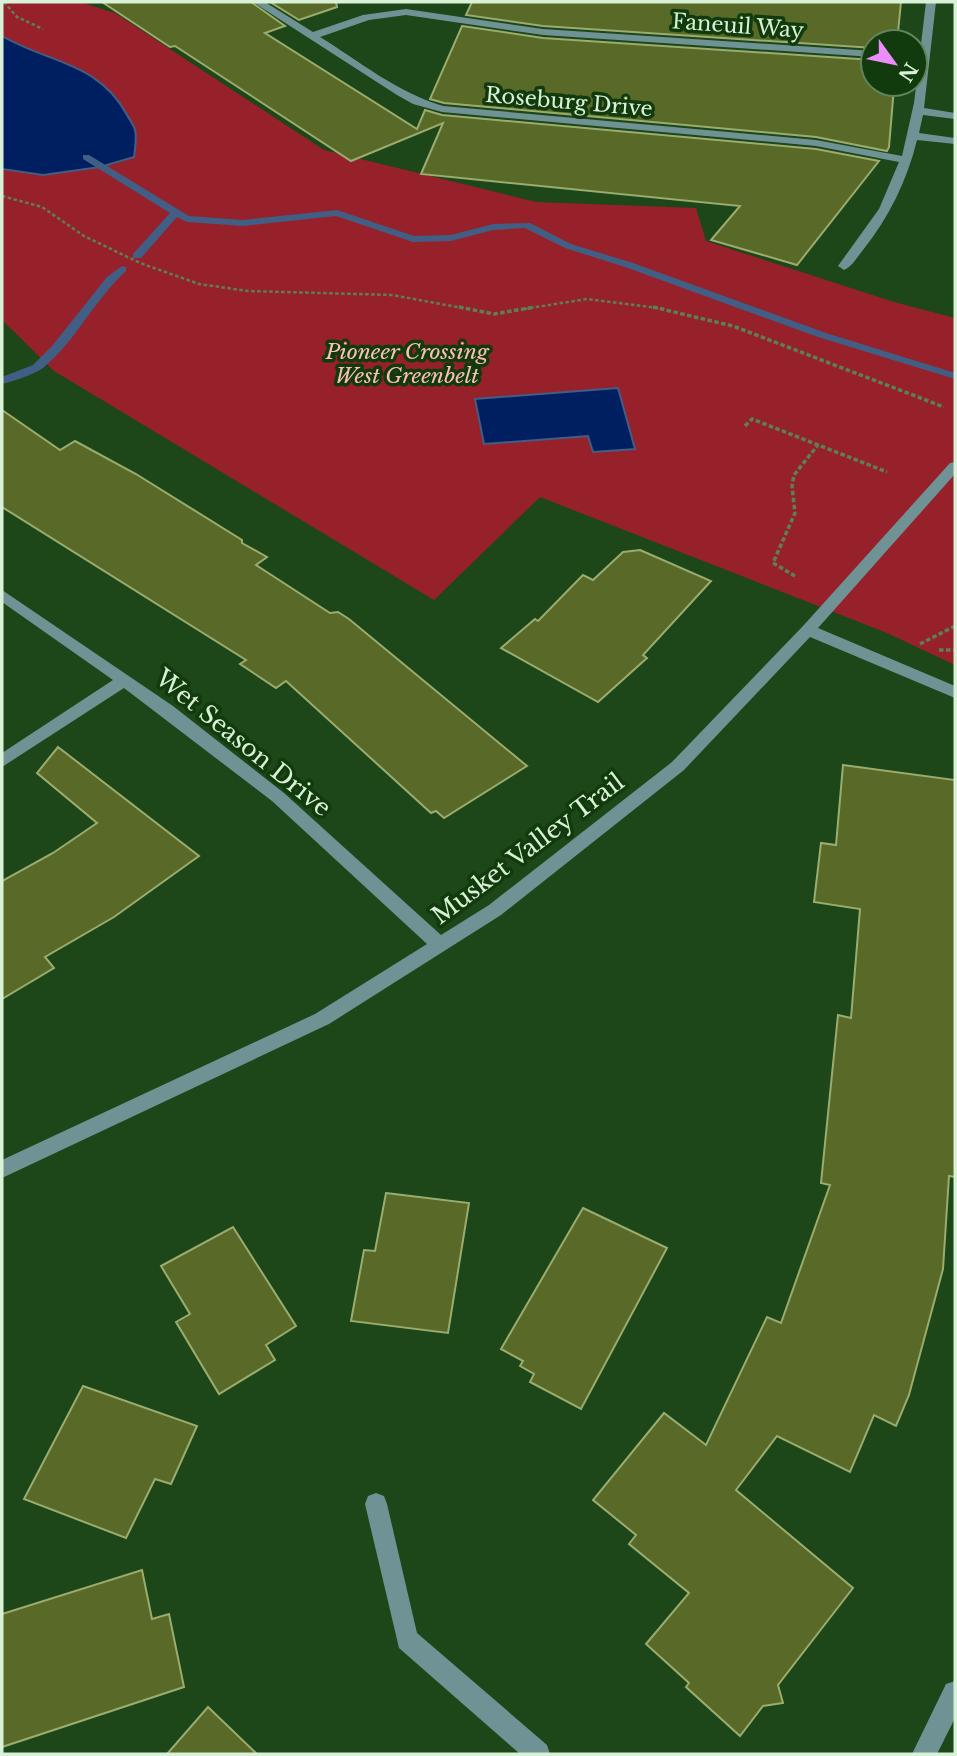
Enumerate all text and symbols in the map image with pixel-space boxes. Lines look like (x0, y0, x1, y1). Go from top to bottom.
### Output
street label: Faneuil Way (671, 8, 805, 44)
north arrow (859, 28, 929, 98)
text: N (893, 58, 922, 86)
street label: Roseburg Drive (484, 82, 654, 122)
park label: Pioneer Crossing West Greenbelt (324, 339, 490, 389)
street label: Wet Season Drive (149, 662, 337, 822)
street label: Musket Valley Trail (426, 767, 630, 930)

